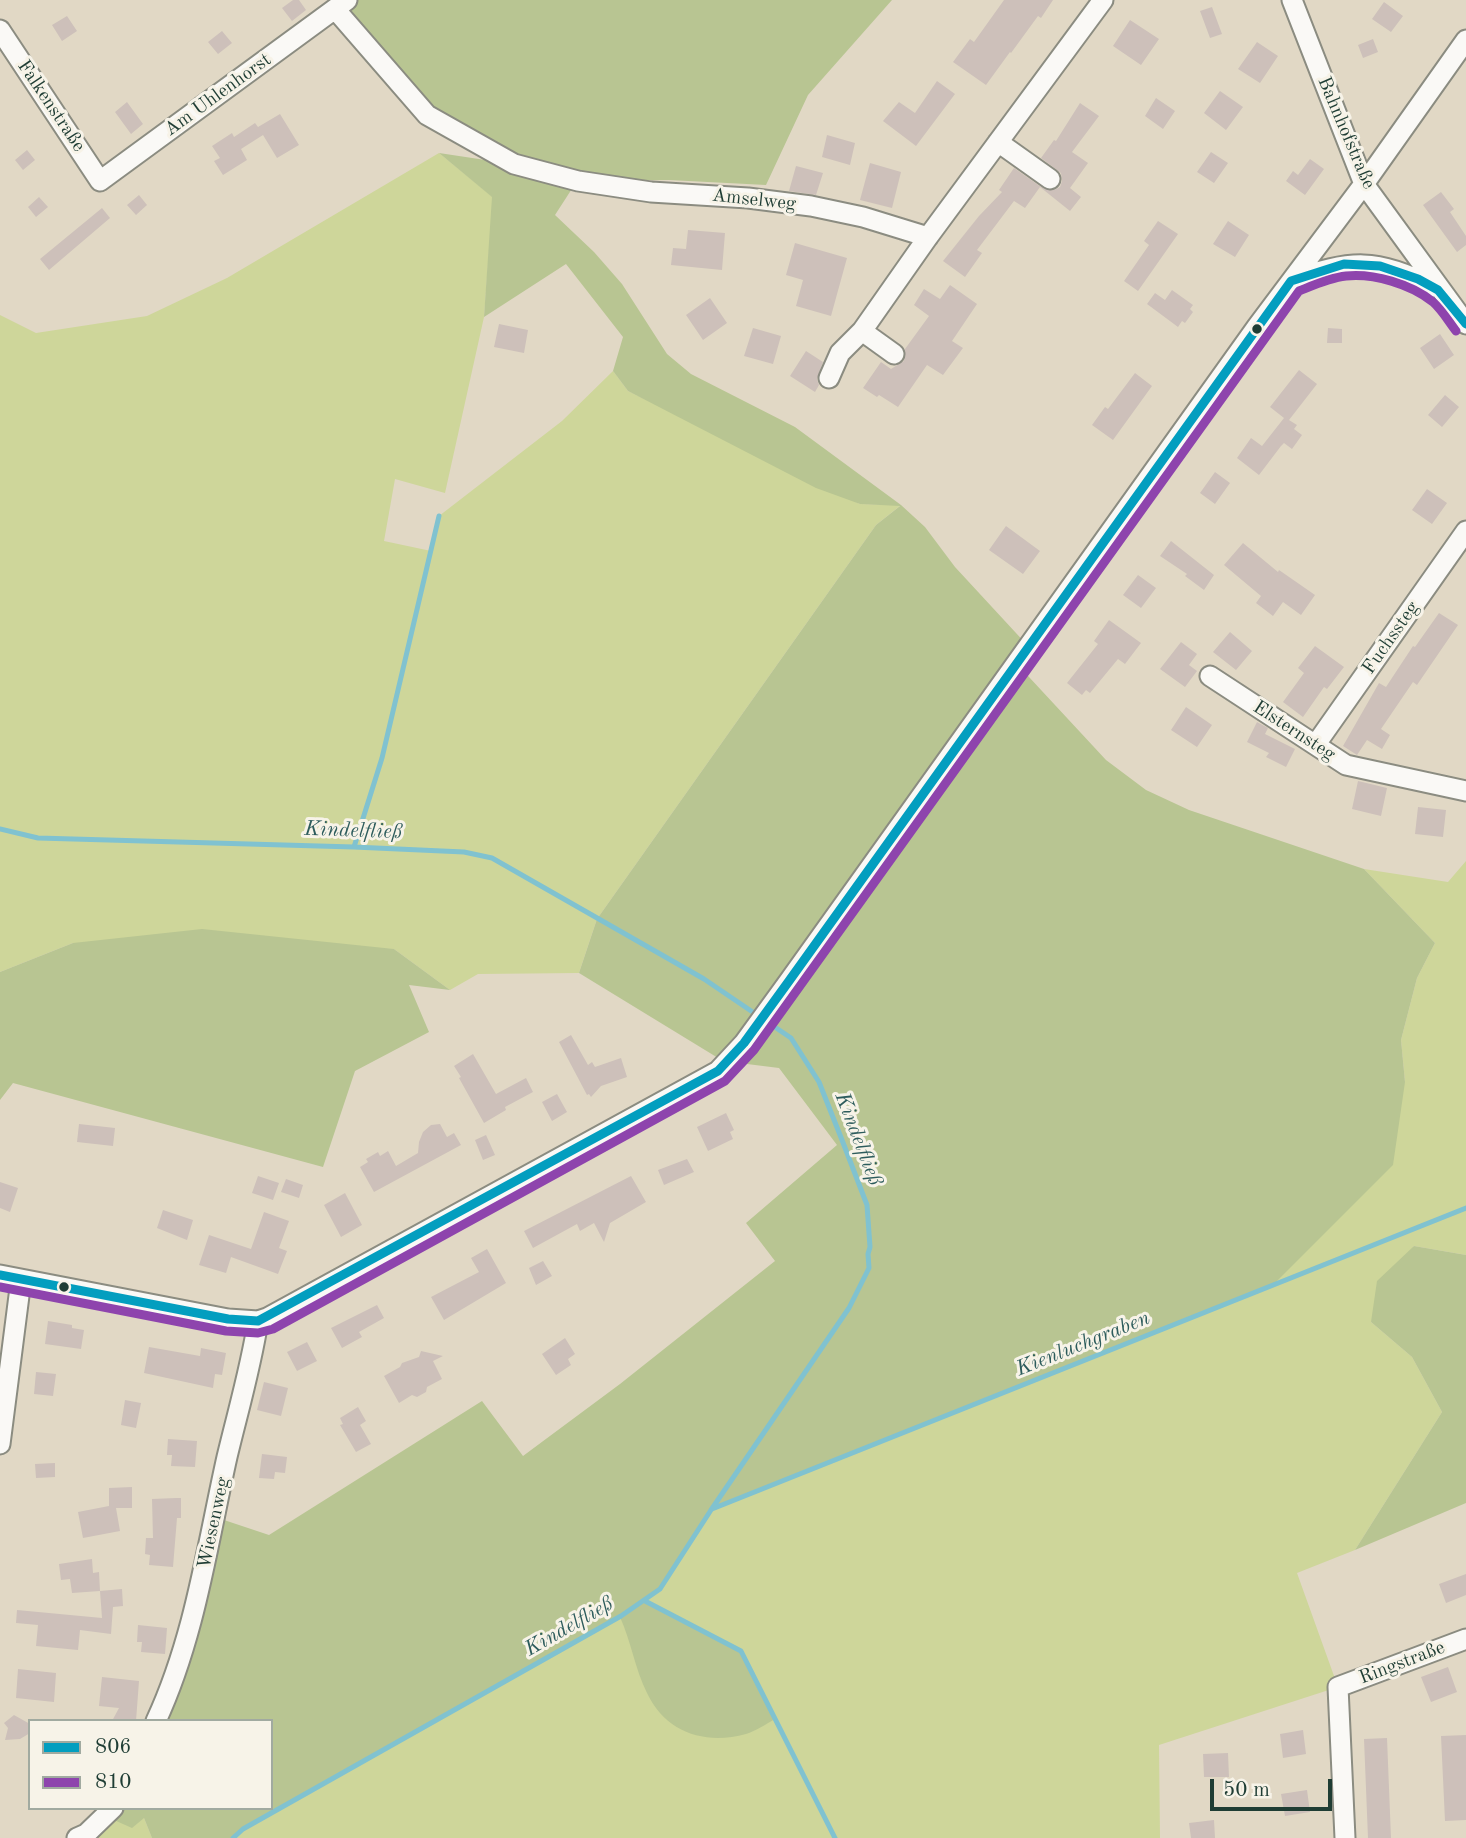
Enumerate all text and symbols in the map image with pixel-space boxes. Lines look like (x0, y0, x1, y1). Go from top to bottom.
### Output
street label: Am Uhlenhorst (160, 49, 276, 141)
street label: Falkenstraße (12, 56, 90, 156)
street label: Bahnhofstraße (1312, 73, 1380, 193)
street label: Amselweg (711, 184, 797, 216)
unlabelled marker (1250, 322, 1264, 336)
street label: Fuchssteg (1358, 597, 1424, 679)
street label: Elsternsteg (1248, 696, 1340, 766)
water label: Kindelfließ (304, 817, 402, 845)
water label: Kindelfließ (829, 1089, 887, 1189)
unlabelled marker (57, 1280, 71, 1294)
water label: Kienluchgraben (1012, 1306, 1154, 1382)
street label: Wiesenweg (193, 1475, 235, 1571)
water label: Kindelfließ (520, 1592, 618, 1662)
street label: Ringstraße (1356, 1636, 1448, 1690)
legend (28, 1719, 273, 1810)
text: 806 (95, 1737, 132, 1758)
scale bar (1214, 1764, 1336, 1808)
text: 810 (95, 1772, 132, 1793)
text: 50 m (1223, 1780, 1270, 1801)

